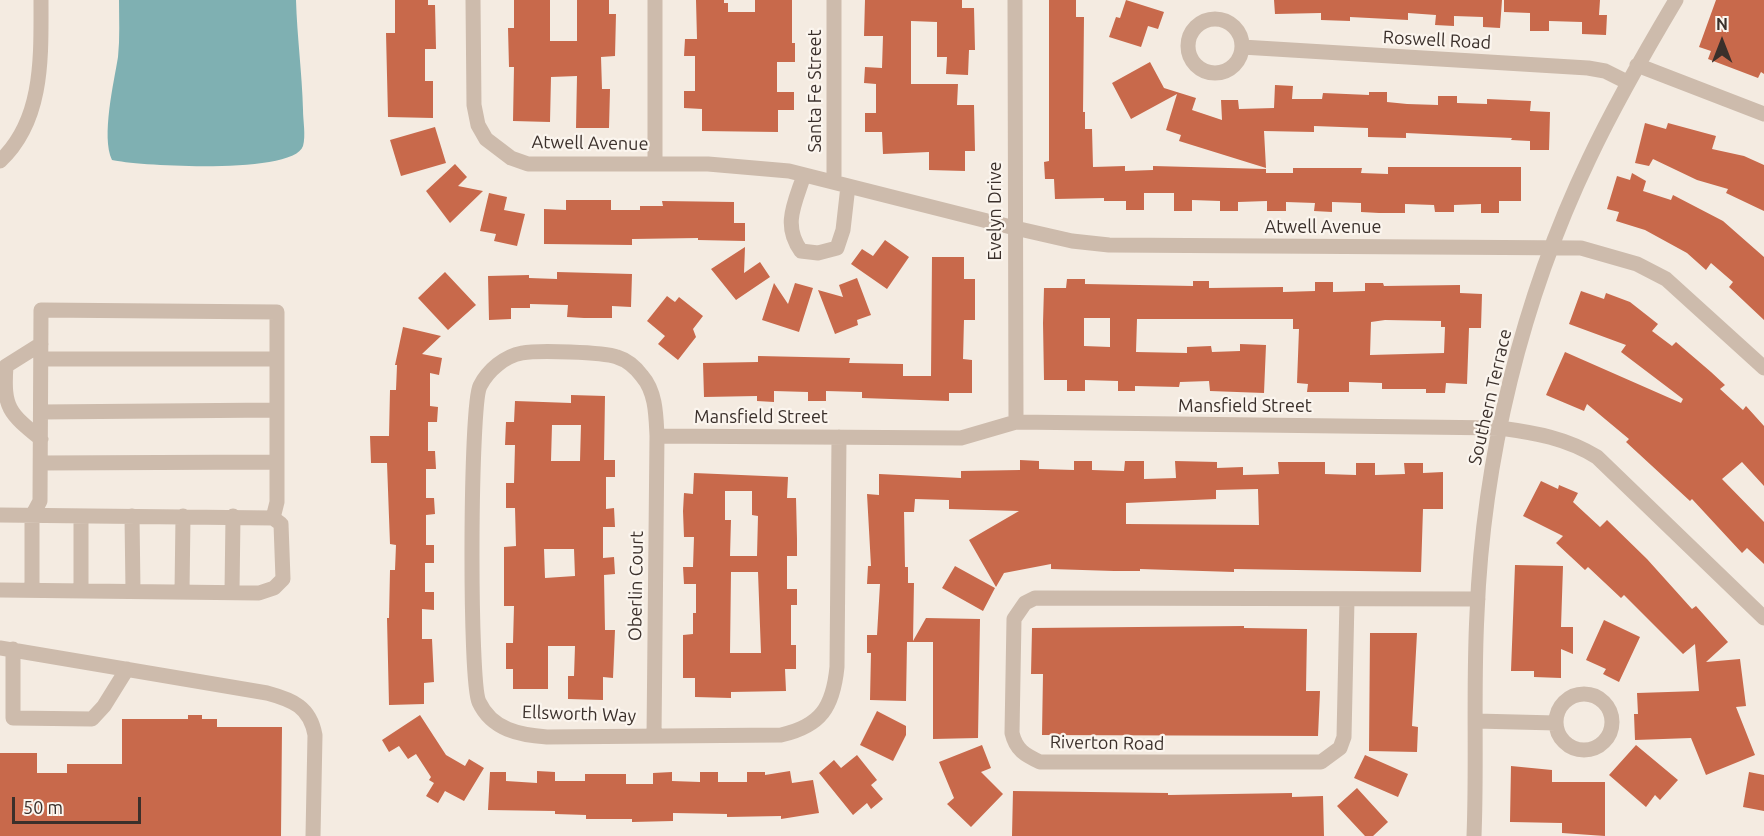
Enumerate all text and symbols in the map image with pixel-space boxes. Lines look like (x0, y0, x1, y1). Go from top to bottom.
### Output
north arrow (1692, 12, 1752, 72)
text: N (1716, 15, 1728, 33)
street label: Roswell Road (1382, 26, 1492, 54)
street label: Santa Fe Street (804, 29, 826, 153)
street label: Atwell Avenue (531, 131, 649, 155)
street label: Evelyn Drive (984, 162, 1006, 260)
street label: Atwell Avenue (1265, 216, 1381, 238)
street label: Southern Terrace (1464, 327, 1516, 467)
street label: Mansfield Street (1178, 395, 1312, 417)
street label: Mansfield Street (694, 406, 828, 428)
street label: Oberlin Court (624, 531, 648, 641)
street label: Ellsworth Way (521, 701, 637, 727)
street label: Riverton Road (1050, 731, 1164, 755)
scale bar (15, 785, 144, 823)
text: 50 m (23, 797, 63, 817)

